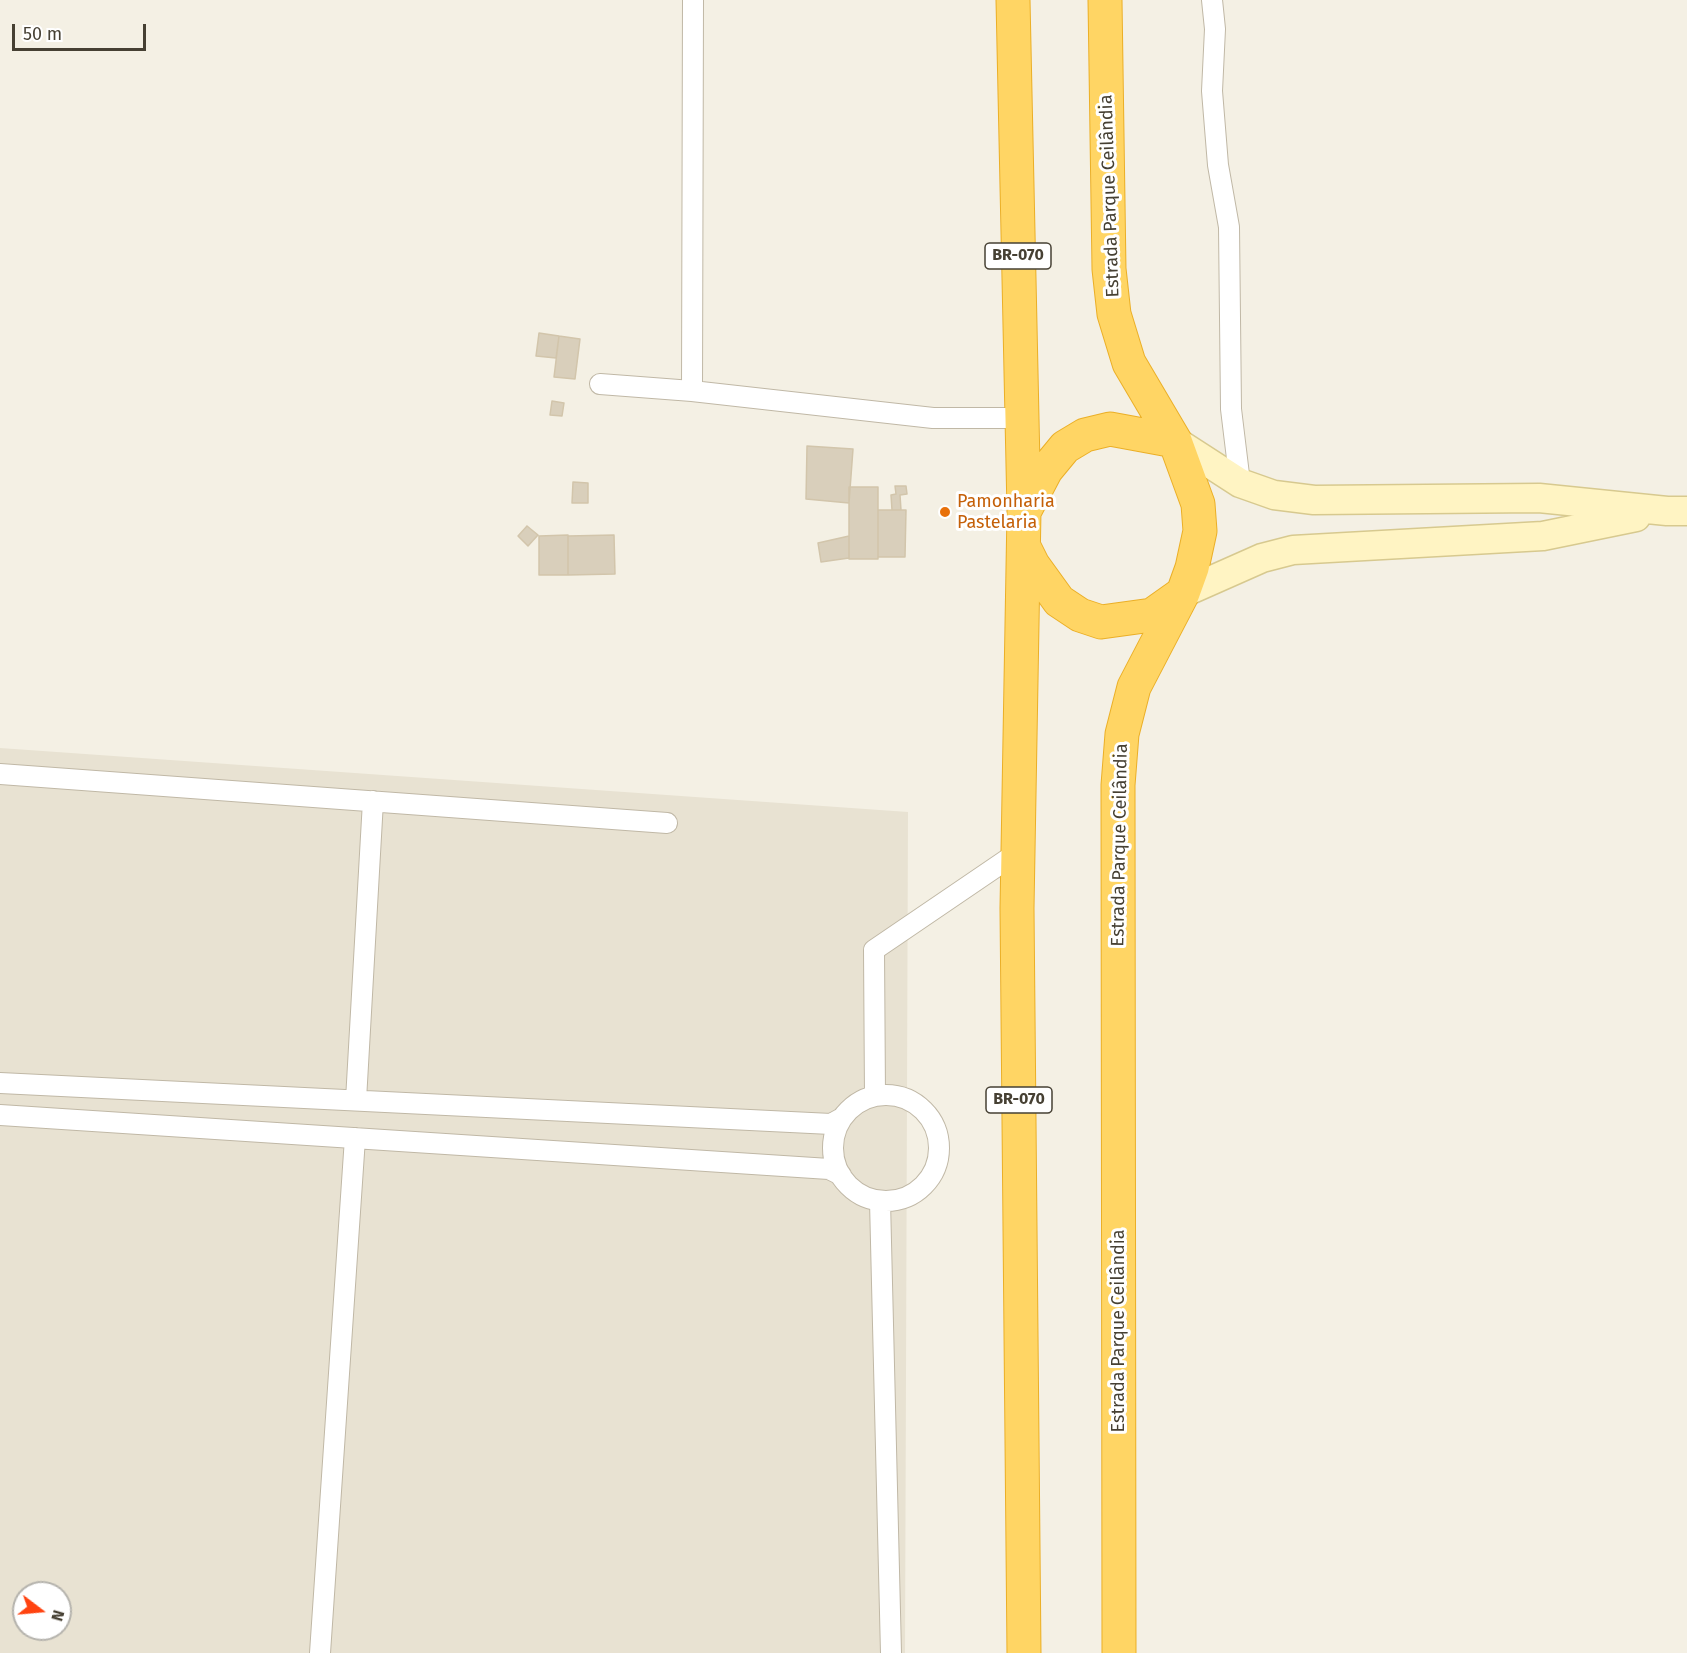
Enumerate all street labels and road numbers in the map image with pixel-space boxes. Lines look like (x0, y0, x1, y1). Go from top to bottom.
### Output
street label: Estrada Parque Ceilândia (1096, 94, 1124, 298)
road number: BR-070 (985, 243, 1051, 269)
street label: Estrada Parque Ceilândia (1107, 743, 1133, 947)
road number: BR-070 (986, 1087, 1052, 1113)
street label: Estrada Parque Ceilândia (1108, 1229, 1130, 1433)

